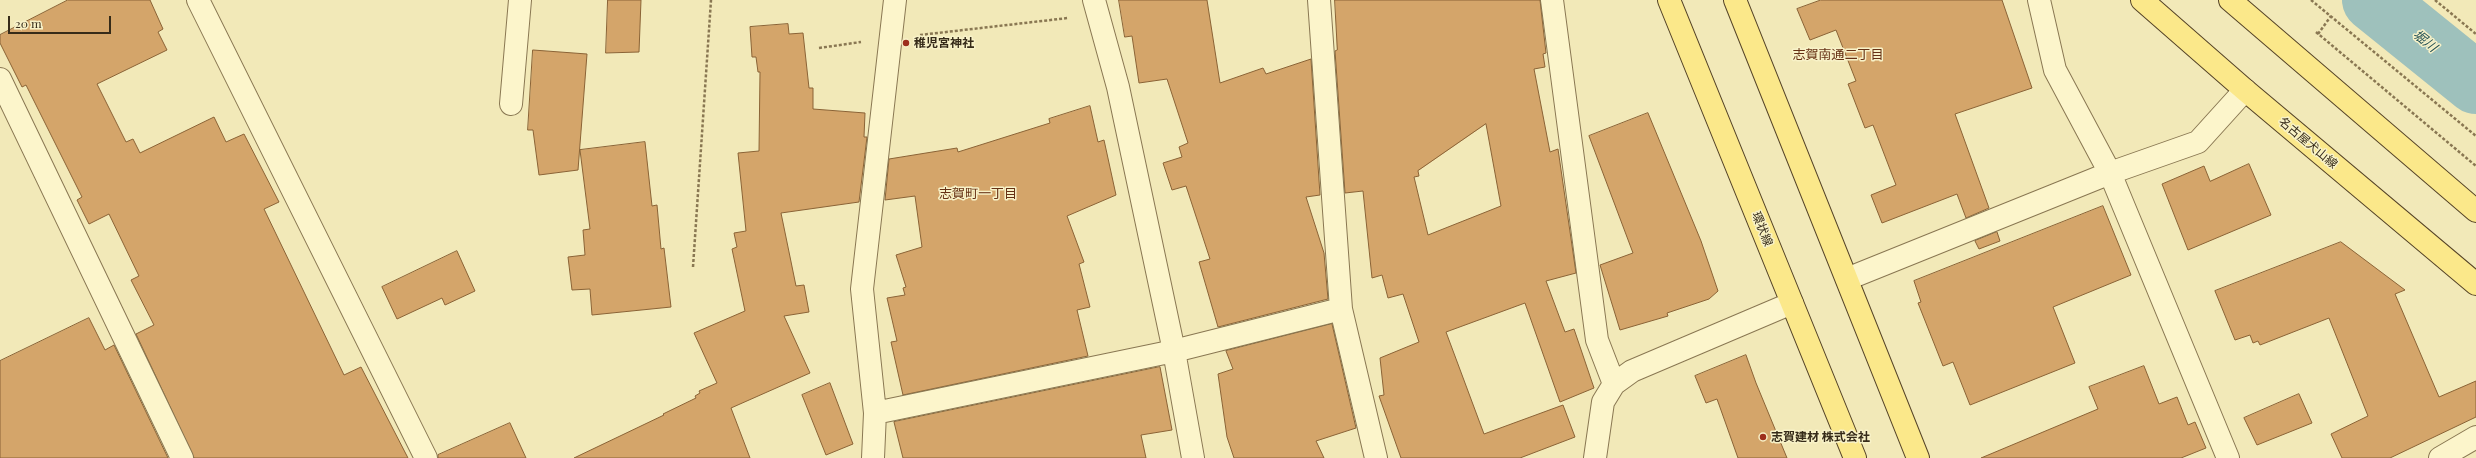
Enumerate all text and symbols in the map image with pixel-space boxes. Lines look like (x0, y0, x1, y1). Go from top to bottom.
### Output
scale bar (10, 8, 113, 34)
text: 20 m (15, 15, 42, 31)
water label: 堀川 (2410, 27, 2440, 55)
place label: 稚児宮神社 (914, 36, 974, 50)
marker: 稚児宮神社 (901, 38, 911, 48)
district label: 志賀南通二丁目 (1793, 47, 1883, 63)
street label: 名古屋犬山線 (2276, 114, 2340, 172)
district label: 志賀町一丁目 (939, 186, 1017, 202)
street label: 環状線 (1749, 210, 1775, 248)
place label: 志賀建材 株式会社 (1771, 430, 1870, 444)
marker: 志賀建材 株式会社 (1758, 432, 1768, 442)

